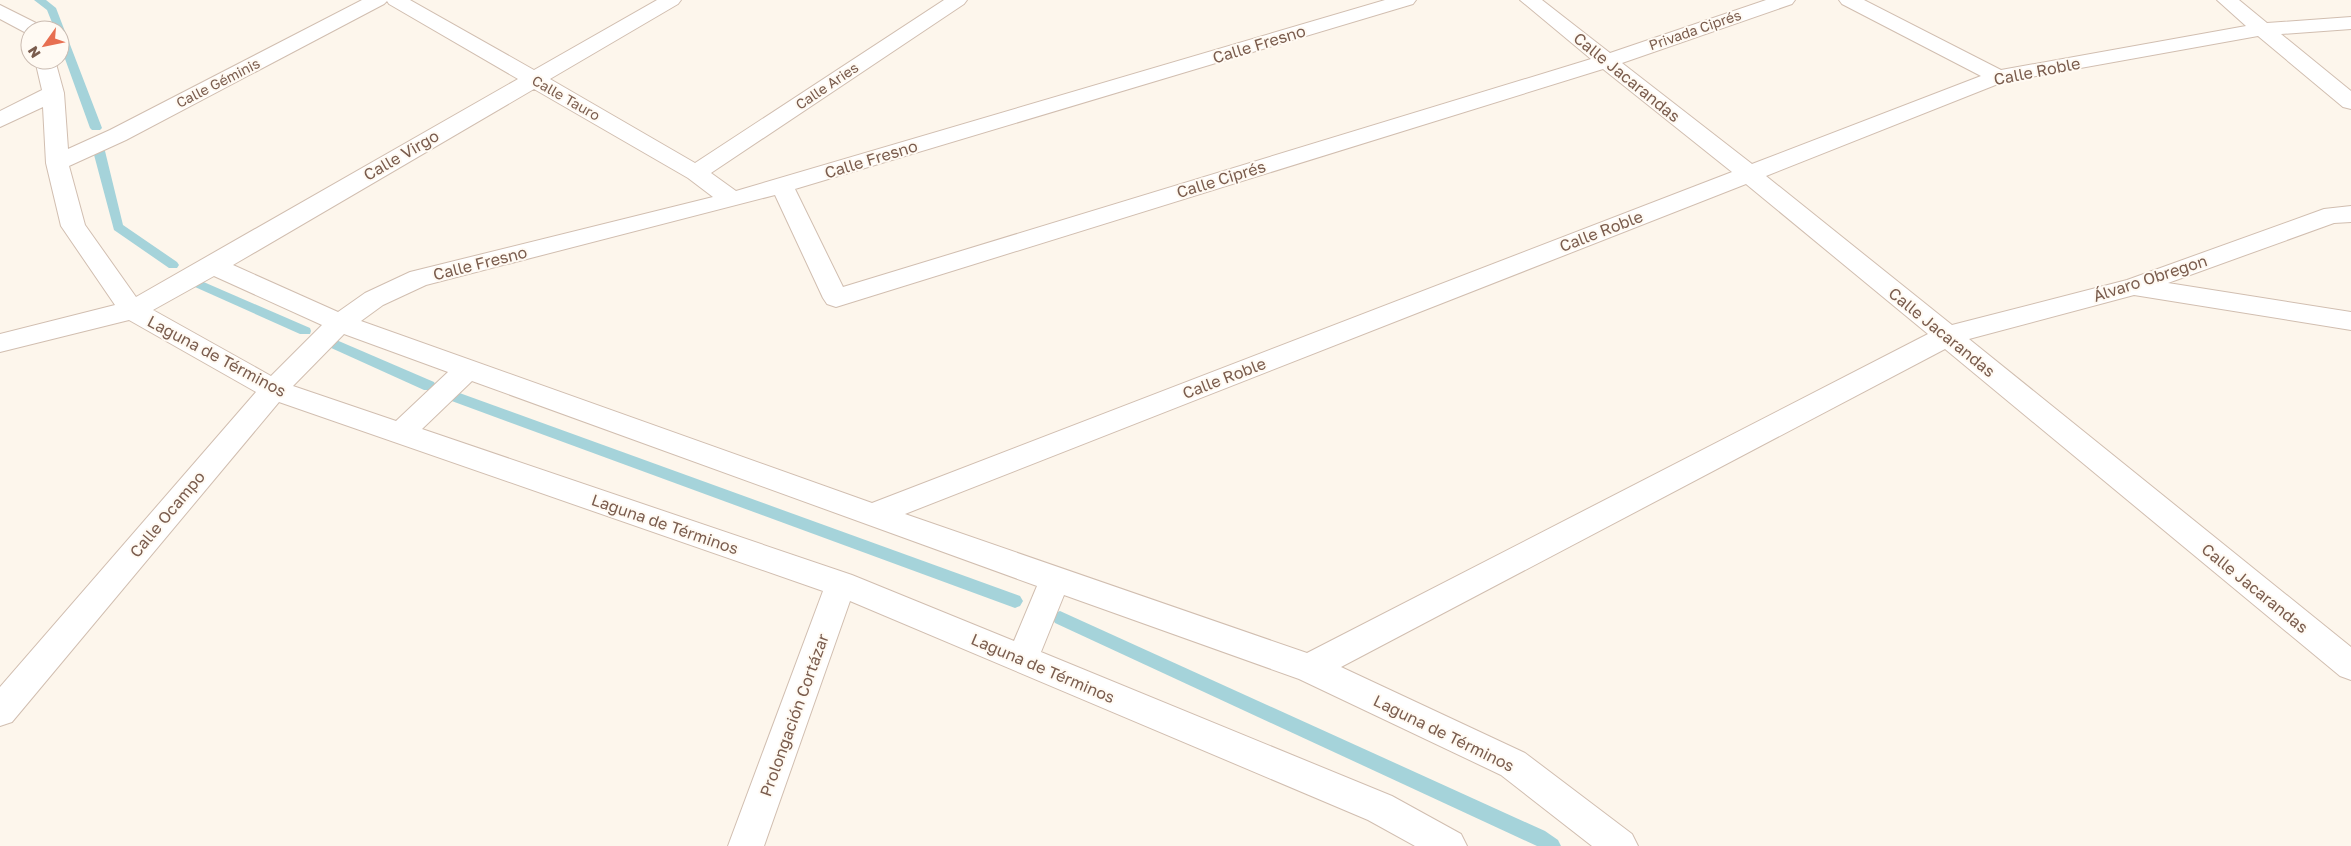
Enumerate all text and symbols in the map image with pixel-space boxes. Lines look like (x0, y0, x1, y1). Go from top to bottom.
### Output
street label: Privada Ciprés (1646, 6, 1743, 53)
north arrow (20, 20, 70, 70)
street label: Calle Fresno (1210, 20, 1308, 68)
street label: Calle Jacarandas (1570, 28, 1684, 126)
text: N (24, 43, 44, 61)
street label: Calle Roble (1992, 53, 2082, 89)
street label: Calle Géminis (173, 54, 263, 111)
street label: Calle Aries (792, 58, 861, 113)
street label: Calle Tauro (529, 71, 603, 124)
street label: Calle Virgo (360, 125, 442, 185)
street label: Calle Fresno (822, 135, 920, 183)
street label: Calle Ciprés (1174, 156, 1268, 202)
street label: Calle Roble (1556, 206, 1646, 256)
street label: Calle Fresno (431, 242, 529, 284)
street label: Álvaro Obregon (2090, 250, 2210, 306)
street label: Calle Jacarandas (1885, 283, 1999, 381)
street label: Laguna de Términos (144, 311, 290, 401)
street label: Calle Roble (1179, 353, 1269, 403)
street label: Calle Ocampo (125, 467, 209, 561)
street label: Laguna de Términos (589, 489, 741, 559)
street label: Calle Jacarandas (2198, 539, 2312, 637)
street label: Laguna de Términos (968, 629, 1118, 707)
street label: Prolongación Cortázar (755, 631, 833, 799)
street label: Laguna de Términos (1370, 690, 1518, 776)

